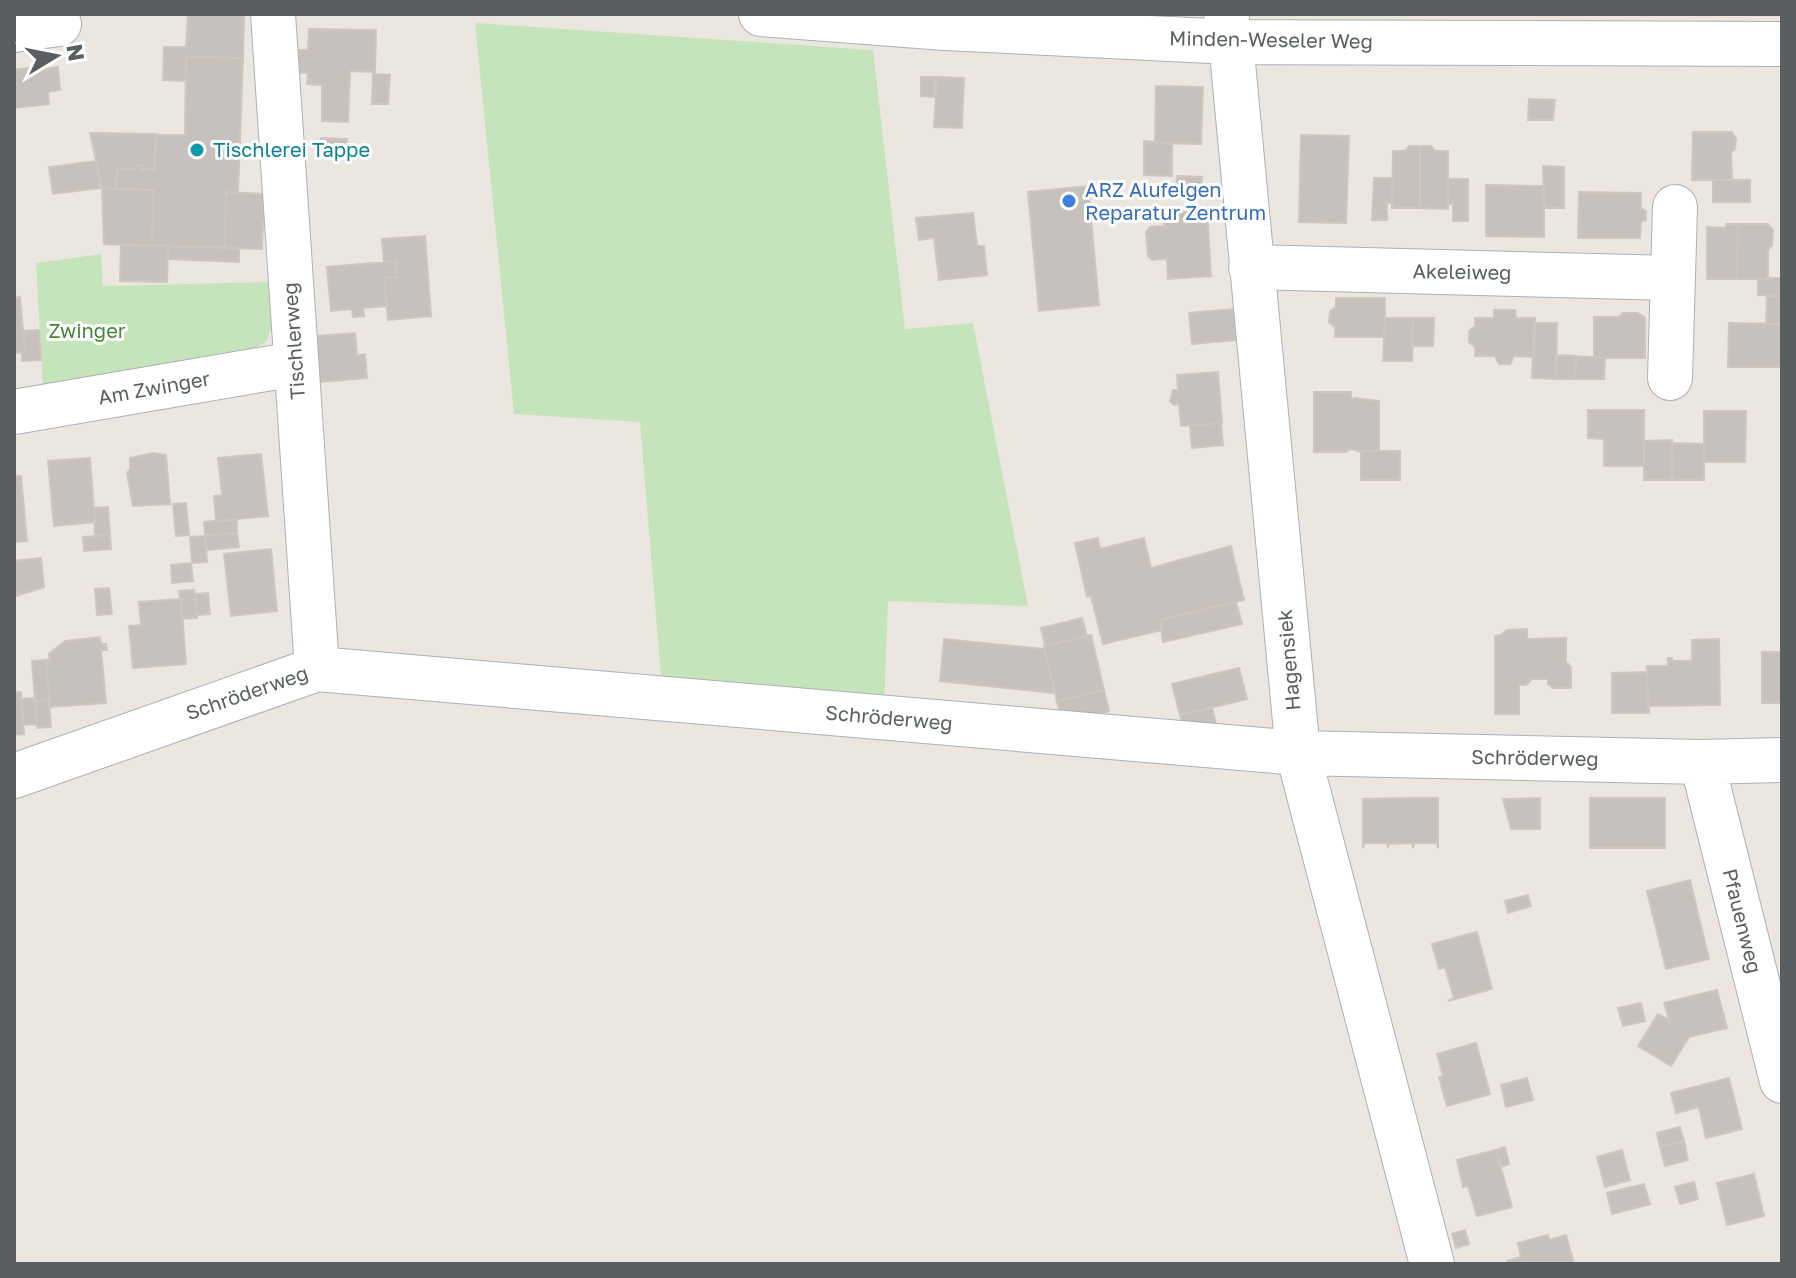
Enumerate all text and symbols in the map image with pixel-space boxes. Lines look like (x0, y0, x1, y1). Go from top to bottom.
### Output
north arrow (16, 16, 96, 96)
street label: Minden-Weseler Weg (1169, 25, 1373, 53)
text: N (61, 42, 91, 63)
place label: Tischlerei Tappe (213, 137, 370, 161)
marker: Tischlerei Tappe (188, 141, 206, 159)
place label: ARZ Alufelgen Reparatur Zentrum (1085, 177, 1266, 224)
marker: ARZ Alufelgen Reparatur Zentrum (1060, 192, 1078, 210)
street label: Akeleiweg (1412, 258, 1512, 284)
street label: Tischlerweg (277, 282, 309, 400)
park label: Zwinger (48, 318, 126, 342)
street label: Am Zwinger (96, 365, 212, 409)
street label: Hagensiek (1272, 608, 1304, 712)
street label: Schröderweg (182, 660, 311, 724)
street label: Schröderweg (824, 699, 954, 735)
street label: Schröderweg (1471, 744, 1599, 770)
street label: Pfauenweg (1718, 866, 1768, 976)

